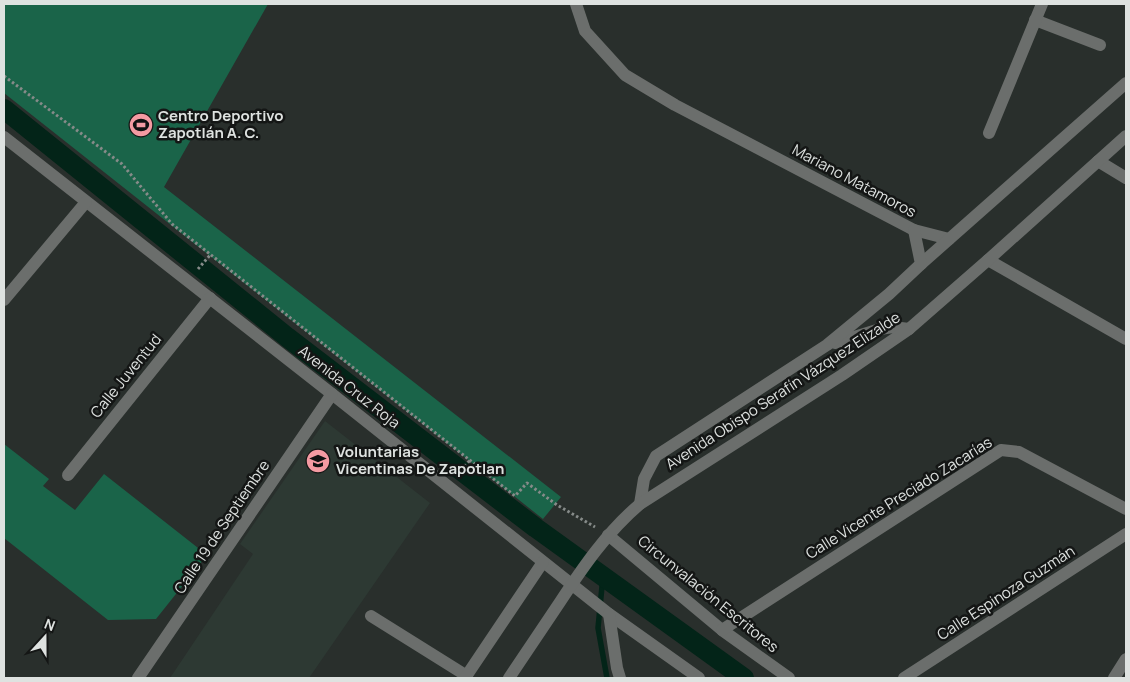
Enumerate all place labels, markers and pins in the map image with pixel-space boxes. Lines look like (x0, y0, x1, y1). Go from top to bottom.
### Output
place label: Centro Deportivo Zapotlán A. C. (158, 105, 284, 143)
sports icon: Centro Deportivo Zapotlán A. C. (128, 112, 154, 138)
place label: Voluntarias Vicentinas De Zapotlan (336, 441, 504, 479)
school or university icon: Voluntarias Vicentinas De Zapotlan (305, 448, 331, 474)

